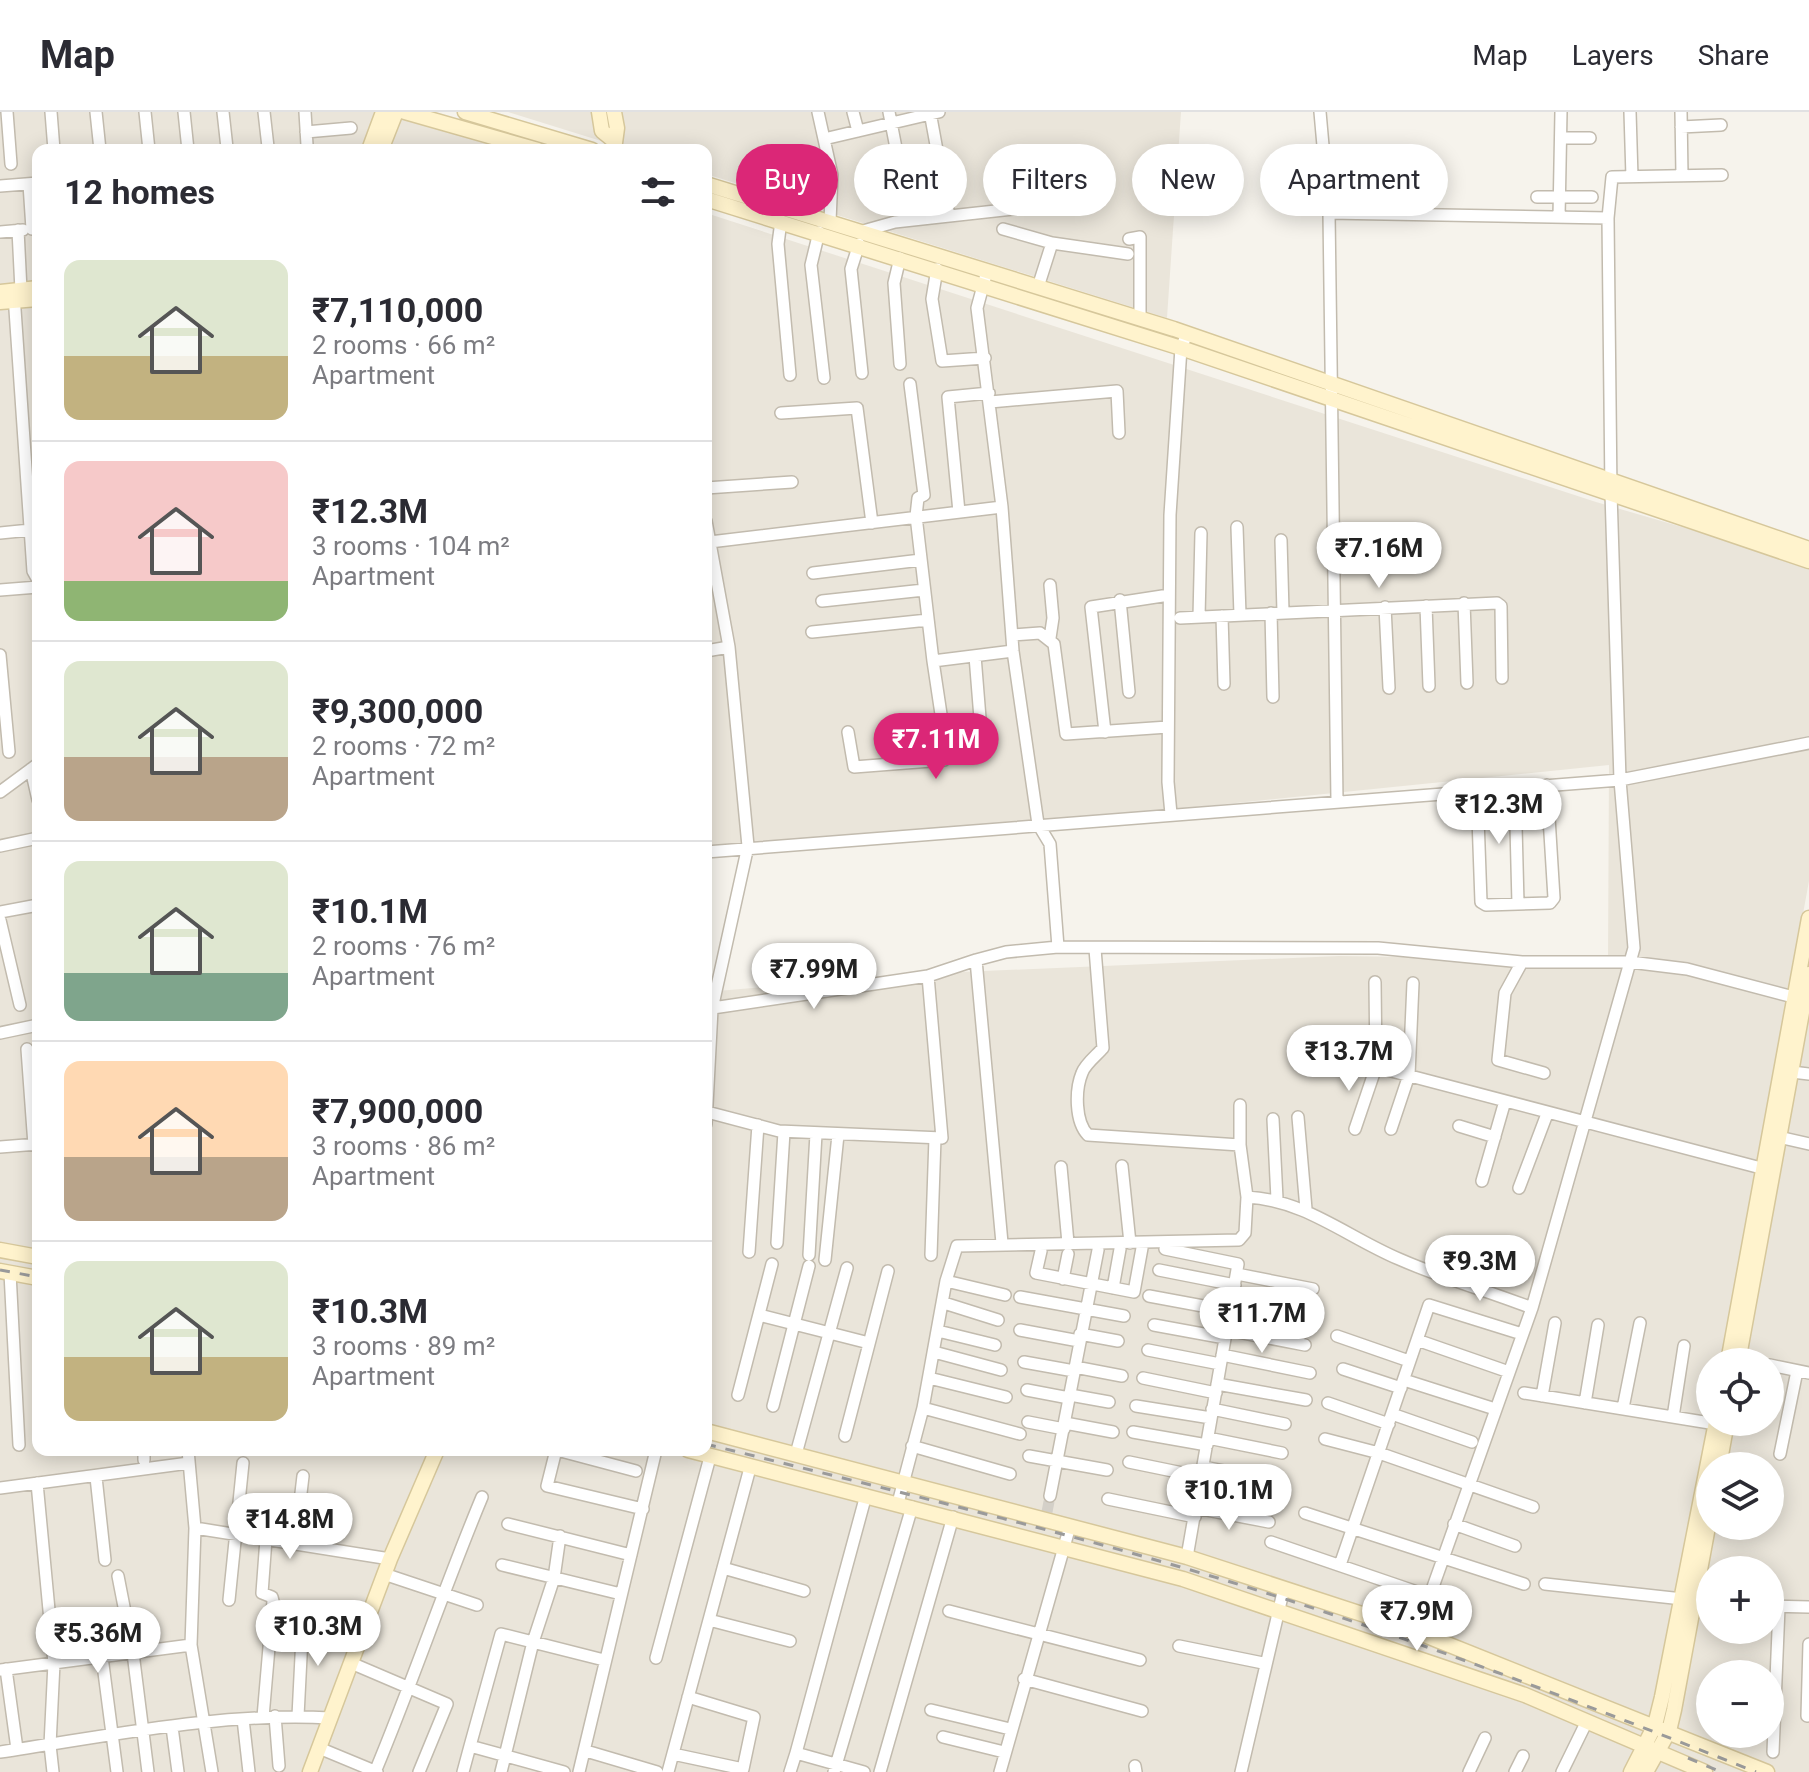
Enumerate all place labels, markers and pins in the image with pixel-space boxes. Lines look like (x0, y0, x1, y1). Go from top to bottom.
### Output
pin: ₹7.16M (1314, 522, 1444, 590)
pin: ₹7.11M (871, 713, 1001, 781)
pin: ₹12.3M (1434, 778, 1564, 846)
pin: ₹7.99M (749, 943, 879, 1011)
pin: ₹13.7M (1284, 1025, 1414, 1093)
pin: ₹9.3M (1424, 1235, 1536, 1303)
pin: ₹11.7M (1197, 1287, 1327, 1355)
pin: ₹10.1M (1164, 1464, 1294, 1532)
pin: ₹14.8M (225, 1493, 355, 1561)
pin: ₹7.9M (1361, 1585, 1473, 1653)
pin: ₹10.3M (253, 1600, 383, 1668)
pin: ₹5.36M (33, 1607, 163, 1675)

